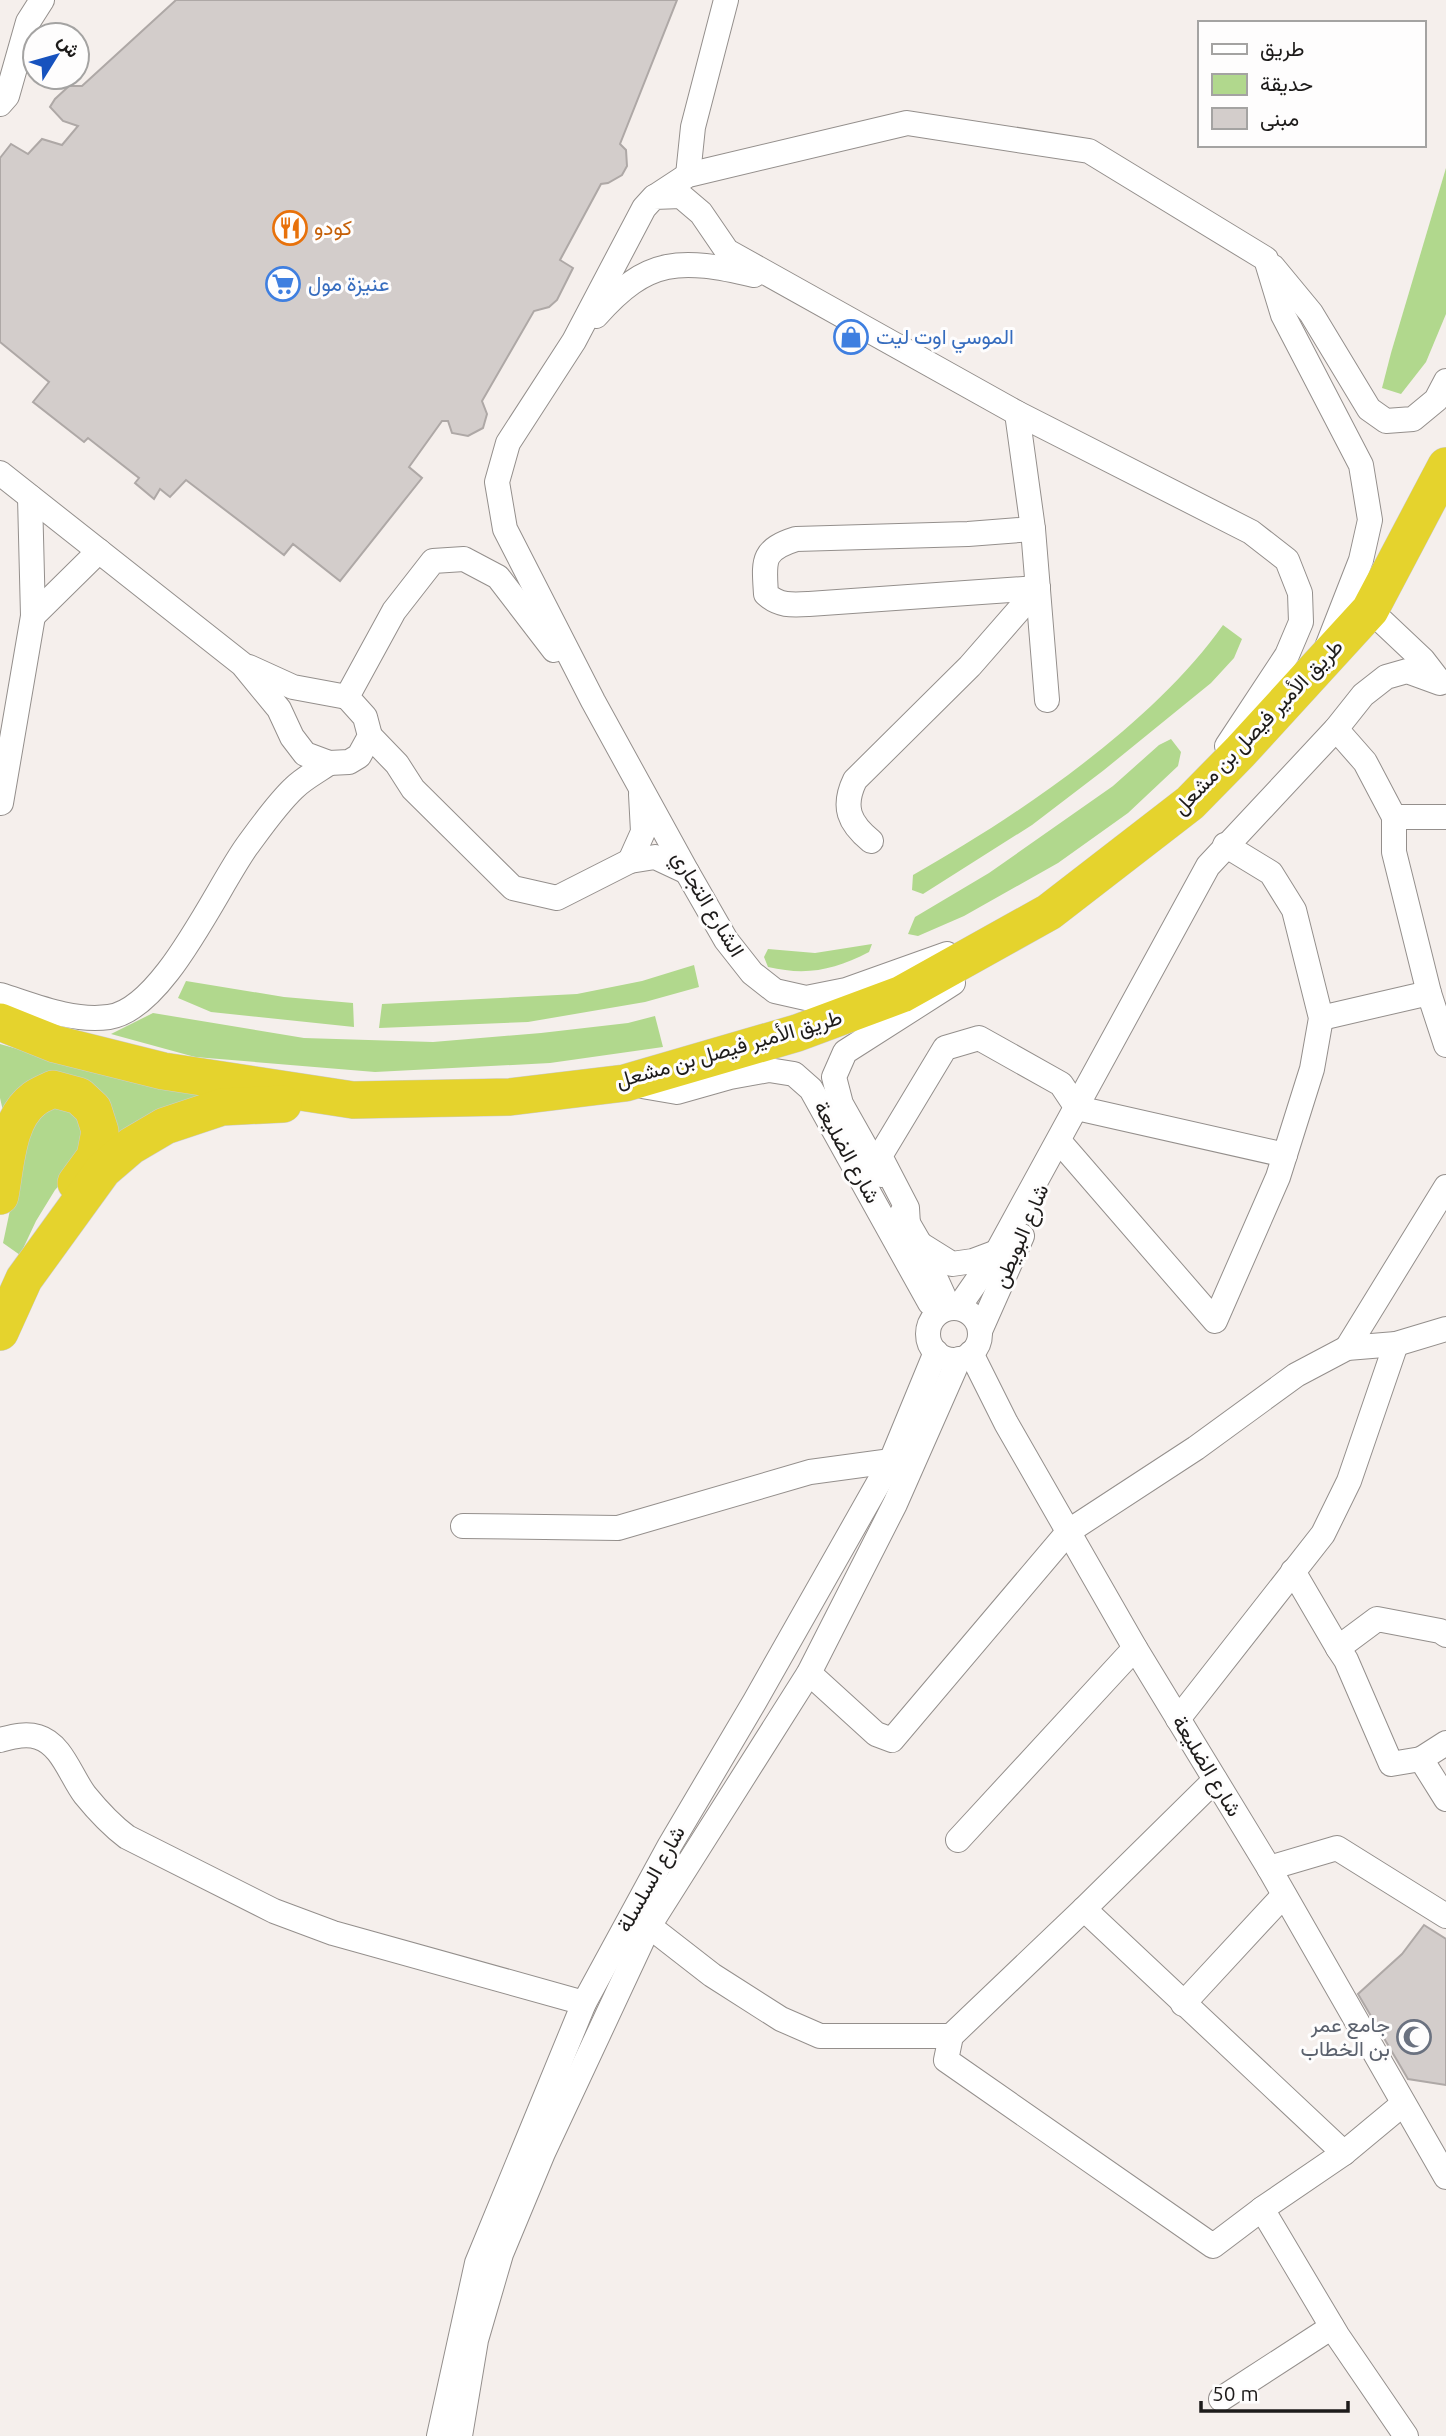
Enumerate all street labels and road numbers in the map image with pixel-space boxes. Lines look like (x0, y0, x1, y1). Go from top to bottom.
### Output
street label: طريق الأمير فيصل بن مشعل (1167, 634, 1349, 820)
street label: الشارع التجاري (663, 846, 750, 964)
street label: طريق الأمير فيصل بن مشعل (613, 1004, 845, 1094)
street label: شارع الضليعة (807, 1096, 886, 1208)
street label: شارع البويطن (987, 1180, 1055, 1292)
street label: شارع الضليعة (1166, 1711, 1247, 1822)
street label: شارع السلسلة (611, 1821, 692, 1937)

